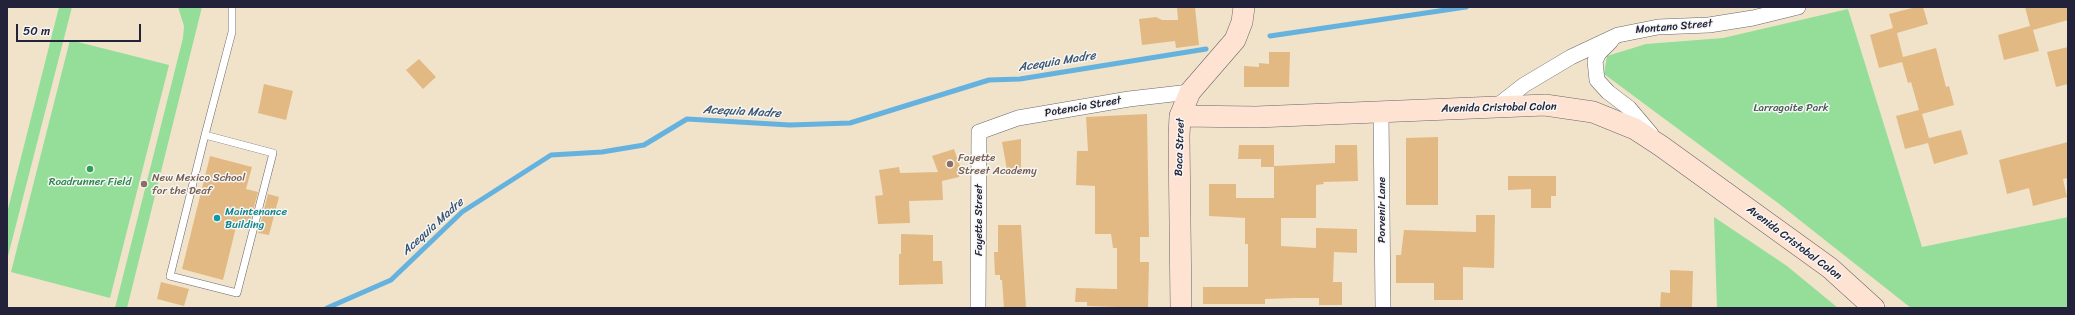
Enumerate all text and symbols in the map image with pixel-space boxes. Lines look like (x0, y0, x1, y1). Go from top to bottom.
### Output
scale bar (18, 16, 143, 42)
street label: Montano Street (1635, 17, 1713, 37)
text: 50 m (23, 20, 50, 42)
water label: Acequia Madre (1017, 49, 1097, 75)
street label: Potencia Street (1044, 94, 1122, 120)
street label: Avenida Cristobal Colon (1441, 100, 1557, 116)
park label: Larragoite Park (1753, 101, 1829, 115)
water label: Acequia Madre (703, 103, 781, 121)
street label: Baca Street (1172, 118, 1188, 176)
place label: Fayette Street Academy (958, 151, 1037, 177)
marker: Fayette Street Academy (945, 159, 955, 169)
marker: Roadrunner Field (85, 164, 95, 174)
place label: New Mexico School for the Deaf (152, 171, 245, 197)
place label: Roadrunner Field (49, 175, 131, 189)
street label: Porvenir Lane (1375, 177, 1389, 243)
marker: New Mexico School for the Deaf (139, 179, 149, 189)
street label: Fayette Street (972, 184, 986, 256)
water label: Acequia Madre (399, 196, 467, 258)
street label: Avenida Cristobal Colon (1744, 203, 1844, 283)
place label: Maintenance Building (225, 205, 287, 231)
marker: Maintenance Building (212, 213, 222, 223)

